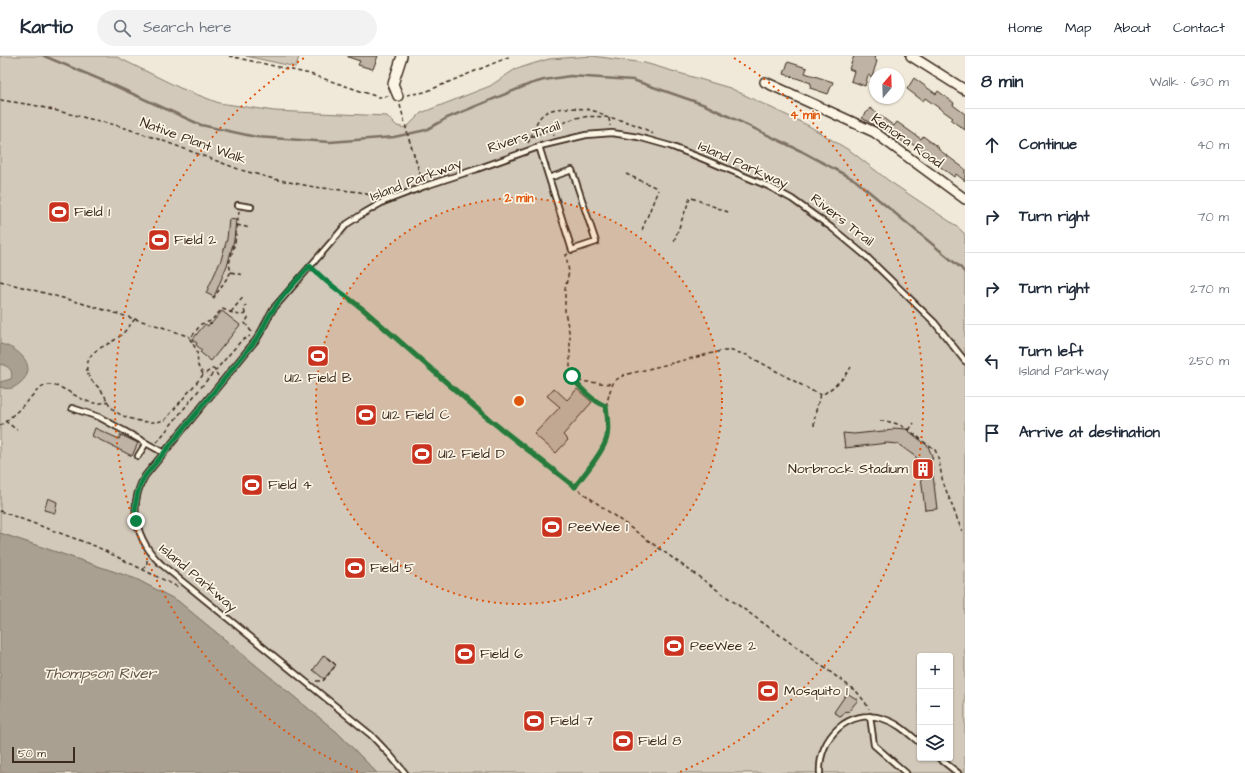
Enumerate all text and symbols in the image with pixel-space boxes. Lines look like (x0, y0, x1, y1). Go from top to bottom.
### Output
search box (97, 10, 377, 46)
text: Kartio (20, 14, 73, 41)
icon: search (111, 17, 133, 39)
text: Search here (143, 17, 231, 38)
text: Home (1008, 18, 1043, 38)
text: Map (1065, 18, 1091, 38)
text: About (1113, 18, 1151, 38)
text: Contact (1173, 18, 1225, 38)
north arrow (869, 68, 905, 104)
text: 8 min (981, 70, 1023, 94)
text: Walk · 630 m (1150, 73, 1229, 91)
text: 4 min (790, 107, 820, 124)
street label: Kenora Road (867, 109, 947, 173)
street label: Native Plant Walk (137, 112, 249, 170)
street label: Rivers Trail (485, 116, 563, 158)
icon: ahead (981, 134, 1003, 156)
text: Continue (1019, 134, 1077, 155)
street label: Island Parkway (695, 136, 792, 194)
text: 40 m (1197, 136, 1229, 154)
street label: Island Parkway (367, 153, 465, 207)
street label: Rivers Trail (806, 189, 878, 251)
text: 2 min (504, 190, 533, 207)
sports icon: Field 1 (46, 199, 72, 225)
place label: Field 1 (74, 202, 110, 222)
icon: right (981, 206, 1003, 228)
text: Turn right (1019, 206, 1090, 227)
text: 70 m (1197, 208, 1229, 226)
sports icon: Field 2 (146, 227, 172, 253)
place label: Field 2 (174, 230, 216, 250)
icon: right (981, 278, 1003, 300)
text: Turn right (1019, 278, 1090, 299)
text: 270 m (1190, 280, 1229, 298)
text: Turn left (1019, 341, 1083, 362)
sports icon: U12 Field B (305, 343, 331, 369)
icon: left (981, 350, 1003, 372)
text: 250 m (1189, 352, 1229, 370)
text: Island Parkway (1019, 362, 1109, 380)
route start (563, 367, 581, 385)
place label: U12 Field B (284, 368, 352, 388)
centre of rings (512, 394, 526, 408)
sports icon: U12 Field C (353, 402, 379, 428)
place label: U12 Field C (382, 405, 450, 425)
icon: arrive (981, 422, 1003, 444)
text: Arrive at destination (1019, 422, 1160, 443)
sports icon: U12 Field D (409, 441, 435, 467)
place label: U12 Field D (438, 444, 505, 464)
building icon: Norbrock Stadium (910, 456, 936, 482)
place label: Norbrock Stadium (788, 459, 908, 479)
sports icon: Field 4 (239, 472, 265, 498)
place label: Field 4 (268, 475, 312, 495)
route end (127, 512, 145, 530)
sports icon: PeeWee 1 (539, 514, 565, 540)
place label: PeeWee 1 (568, 517, 628, 537)
street label: Island Parkway (155, 539, 242, 617)
sports icon: Field 5 (342, 555, 368, 581)
place label: Field 5 (370, 558, 414, 578)
sports icon: PeeWee 2 (661, 633, 687, 659)
place label: PeeWee 2 (690, 636, 756, 656)
sports icon: Field 6 (452, 641, 478, 667)
place label: Field 6 (480, 644, 523, 664)
map controls (917, 653, 953, 761)
button: + (917, 653, 953, 689)
water label: Thompson River (44, 663, 158, 684)
sports icon: Mosquito 1 (755, 678, 781, 704)
place label: Mosquito 1 (784, 681, 848, 701)
button: − (917, 689, 953, 725)
sports icon: Field 7 (521, 708, 547, 734)
place label: Field 7 (550, 711, 593, 731)
button: layers (917, 725, 953, 761)
sports icon: Field 8 (610, 728, 636, 754)
place label: Field 8 (638, 731, 681, 751)
scale bar (12, 745, 75, 764)
text: 50 m (18, 746, 46, 761)

